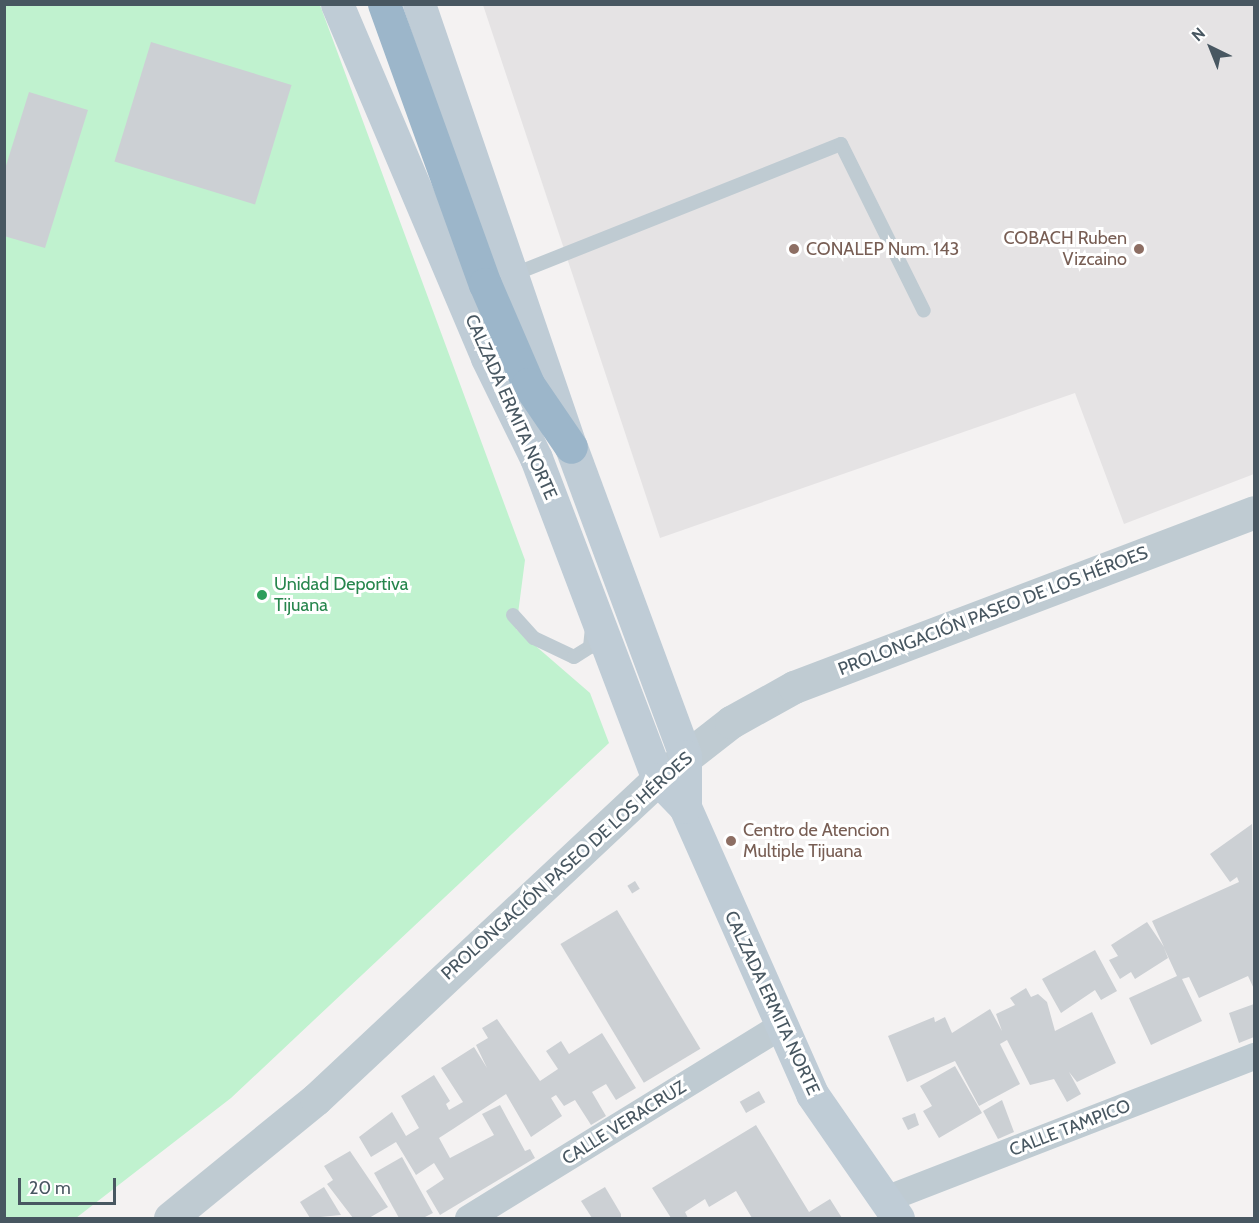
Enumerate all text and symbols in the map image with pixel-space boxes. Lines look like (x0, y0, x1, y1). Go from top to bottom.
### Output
north arrow (1181, 18, 1241, 78)
text: N (1188, 24, 1209, 45)
place label: COBACH Ruben Vizcaino (1003, 228, 1127, 270)
place label: CONALEP Num. 143 (806, 238, 959, 260)
marker: CONALEP Num. 143 (787, 242, 801, 256)
marker: COBACH Ruben Vizcaino (1132, 242, 1146, 256)
street label: CALZADA ERMITA NORTE (460, 311, 562, 503)
street label: PROLONGACIÓN PASEO DE LOS HÉROES (835, 542, 1151, 680)
place label: Unidad Deportiva Tijuana (274, 574, 408, 616)
marker: Unidad Deportiva Tijuana (255, 588, 269, 602)
street label: PROLONGACIÓN PASEO DE LOS HÉROES (437, 747, 697, 985)
place label: Centro de Atencion Multiple Tijuana (743, 820, 890, 862)
marker: Centro de Atencion Multiple Tijuana (724, 834, 738, 848)
street label: CALZADA ERMITA NORTE (720, 908, 824, 1098)
street label: CALLE VERACRUZ (558, 1076, 690, 1170)
street label: CALLE TAMPICO (1006, 1095, 1134, 1161)
scale bar (21, 1166, 118, 1204)
text: 20 m (29, 1177, 71, 1199)

